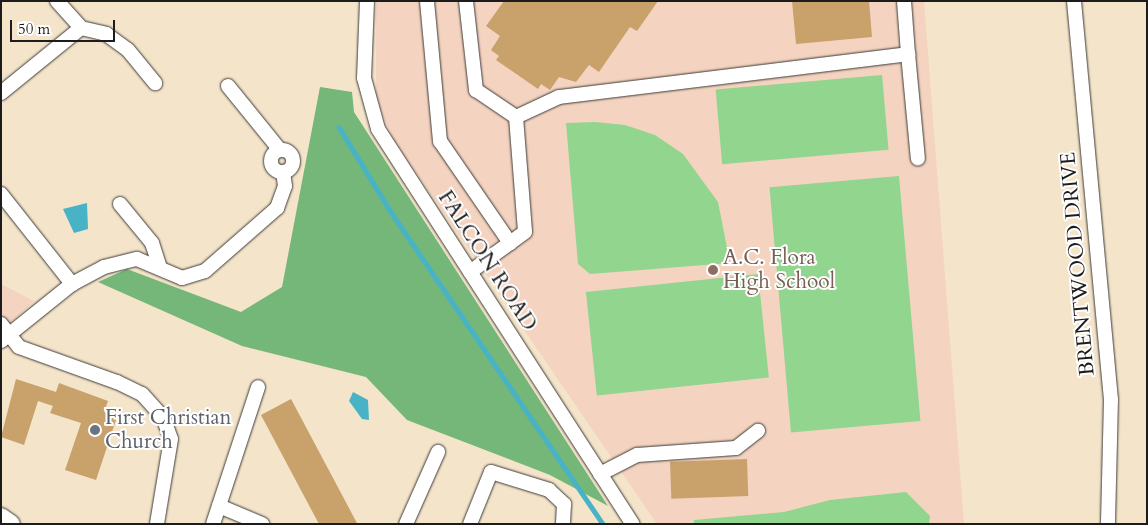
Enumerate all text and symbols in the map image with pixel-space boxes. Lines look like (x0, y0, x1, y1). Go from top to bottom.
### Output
scale bar (12, 10, 118, 42)
text: 50 m (18, 19, 50, 39)
street label: BRENTWOOD DRIVE (1056, 151, 1100, 377)
street label: FALCON ROAD (432, 186, 542, 336)
place label: A.C. Flora High School (723, 245, 835, 295)
marker: A.C. Flora High School (707, 264, 719, 276)
place label: First Christian Church (105, 405, 232, 455)
marker: First Christian Church (89, 424, 101, 436)

